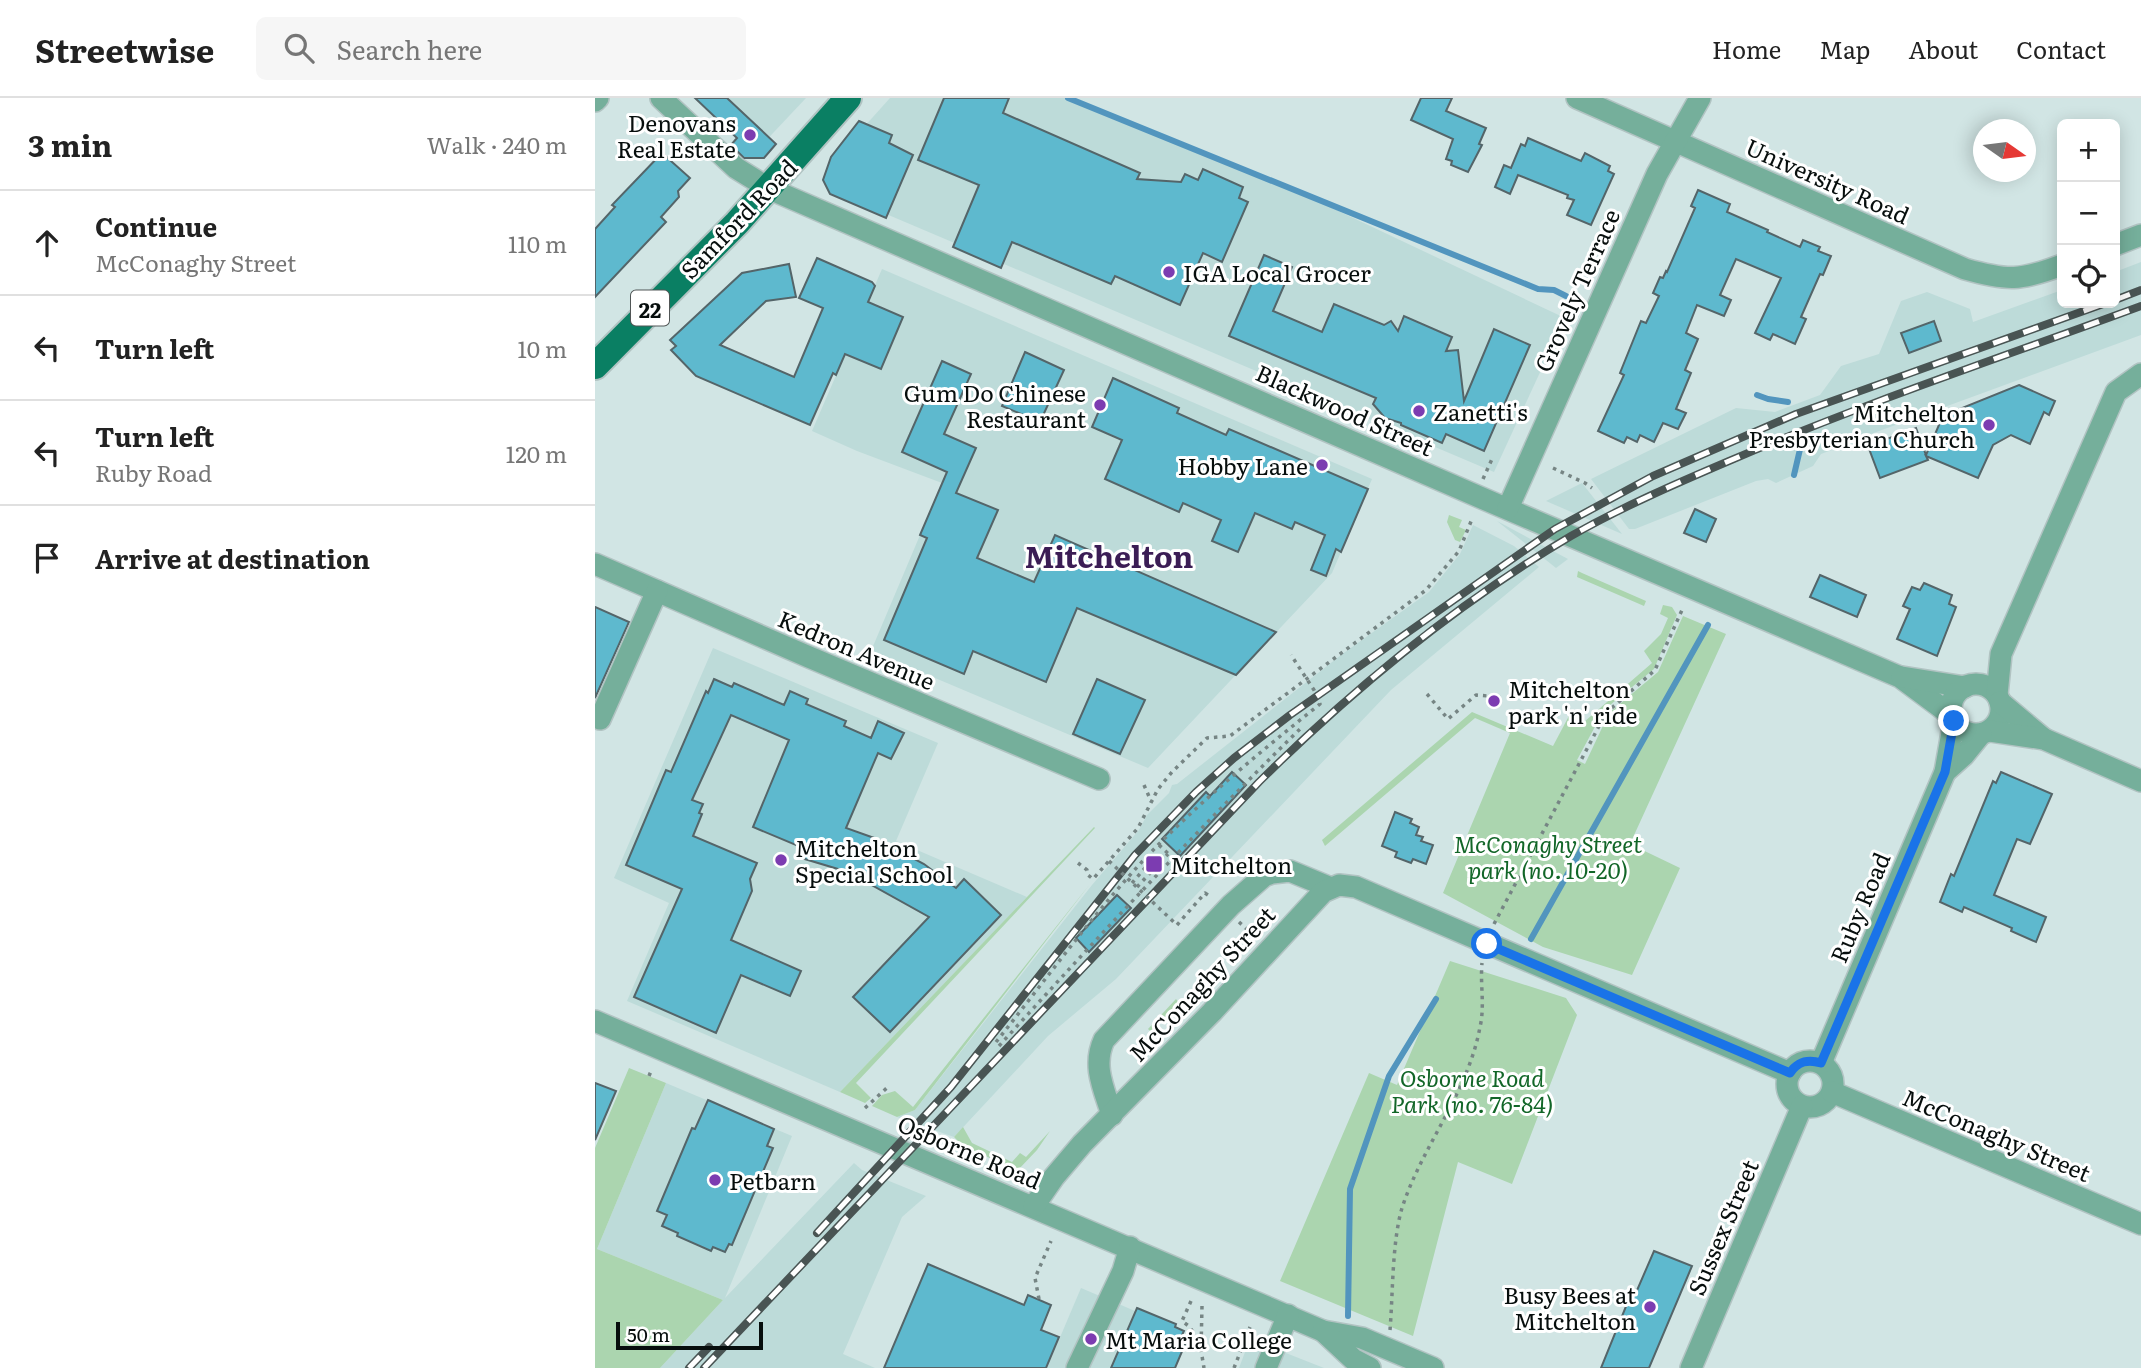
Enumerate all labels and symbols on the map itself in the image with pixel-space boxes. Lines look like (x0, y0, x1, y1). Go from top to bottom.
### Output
place label: Denovans Real Estate (617, 105, 736, 165)
north arrow (1973, 119, 2036, 182)
marker: Denovans Real Estate (742, 127, 758, 143)
street label: University Road (1741, 129, 1915, 231)
street label: Samford Road (672, 150, 804, 286)
street label: Grovely Terrace (1525, 203, 1627, 377)
place label: IGA Local Grocer (1183, 255, 1371, 289)
marker: IGA Local Grocer (1161, 264, 1177, 280)
road number: 22 (631, 290, 669, 326)
street label: Blackwood Street (1251, 355, 1440, 464)
place label: Gum Do Chinese Restaurant (904, 375, 1087, 435)
place label: Zanetti's (1433, 394, 1528, 428)
place label: Mitchelton Presbyterian Church (1748, 395, 1975, 455)
marker: Gum Do Chinese Restaurant (1092, 397, 1108, 413)
marker: Zanetti's (1411, 403, 1427, 419)
marker: Mitchelton Presbyterian Church (1981, 417, 1997, 433)
place label: Hobby Lane (1178, 448, 1308, 482)
marker: Hobby Lane (1314, 457, 1330, 473)
district label: Mitchelton (1025, 533, 1193, 577)
street label: Kedron Avenue (773, 601, 941, 697)
place label: Mitchelton park 'n' ride (1508, 671, 1637, 731)
marker: Mitchelton park 'n' ride (1486, 693, 1502, 709)
route end (1938, 705, 1969, 736)
park label: McConaghy Street park (no. 10-20) (1454, 826, 1642, 886)
place label: Mitchelton Special School (795, 830, 953, 890)
street label: Ruby Road (1820, 846, 1898, 968)
place label: Mitchelton (1170, 847, 1292, 881)
marker: Mitchelton Special School (773, 852, 789, 868)
marker: Mitchelton (1144, 854, 1164, 874)
street label: McConaghy Street (1120, 897, 1283, 1068)
route start (1471, 928, 1502, 959)
park label: Osborne Road Park (no. 76-84) (1391, 1060, 1553, 1120)
street label: McConaghy Street (1898, 1079, 2097, 1189)
street label: Osborne Road (893, 1105, 1047, 1197)
street label: Sussex Street (1678, 1153, 1766, 1300)
place label: Petbarn (729, 1163, 816, 1197)
marker: Petbarn (707, 1172, 723, 1188)
place label: Busy Bees at Mitchelton (1504, 1277, 1637, 1337)
marker: Busy Bees at Mitchelton (1642, 1299, 1658, 1315)
scale bar (616, 1319, 763, 1351)
place label: Mt Maria College (1105, 1322, 1292, 1356)
marker: Mt Maria College (1083, 1331, 1099, 1347)

